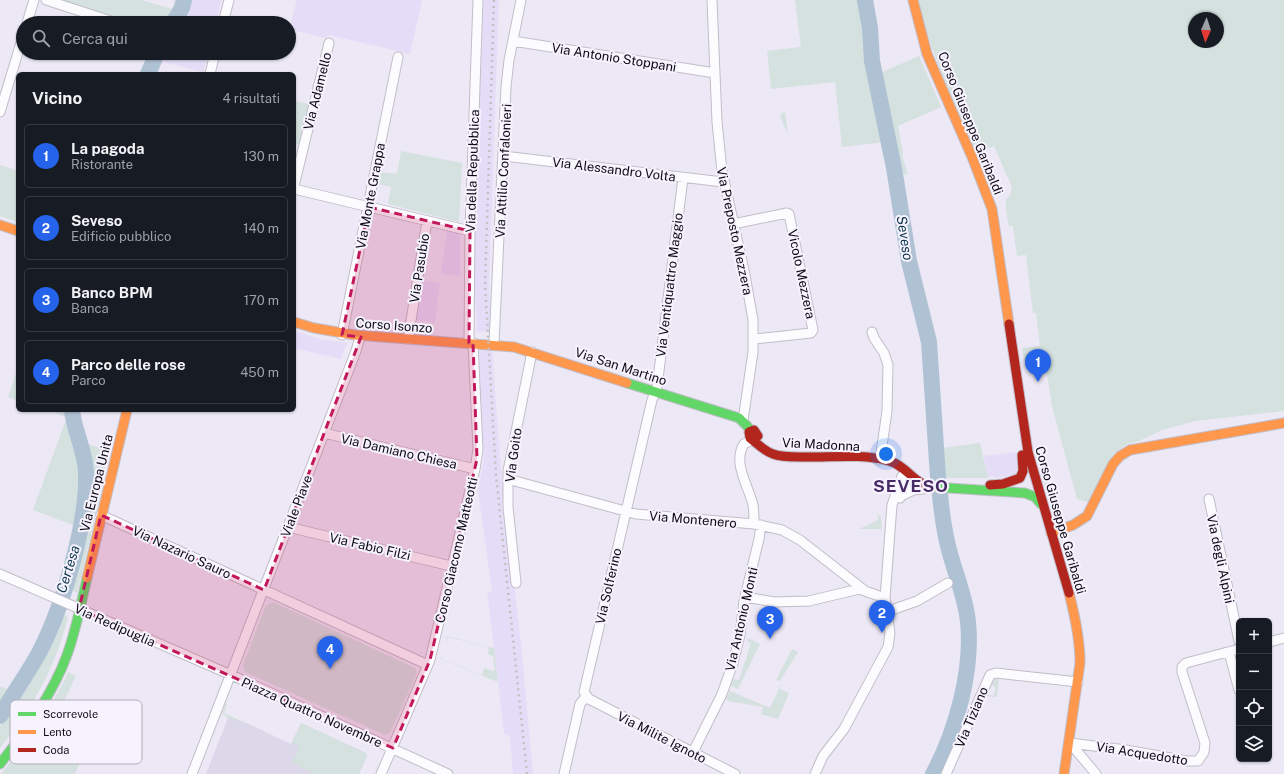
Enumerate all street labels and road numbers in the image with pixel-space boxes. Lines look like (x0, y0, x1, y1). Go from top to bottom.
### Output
street label: Via Antonio Stoppani (550, 40, 677, 75)
street label: Corso Giuseppe Garibaldi (935, 49, 1006, 197)
street label: Via Adamello (301, 51, 334, 132)
street label: Via Attilio Confalonieri (492, 104, 515, 239)
street label: Via della Repubblica (463, 109, 482, 233)
street label: Via Monte Grappa (353, 142, 388, 250)
street label: Via Alessandro Volta (551, 154, 677, 185)
street label: Via Preposto Mezzera (714, 166, 755, 296)
street label: Via Ventiquattro Maggio (653, 212, 686, 358)
street label: Vicolo Mezzera (785, 228, 818, 320)
street label: Via Pasubio (407, 232, 432, 304)
street label: Corso Isonzo (355, 315, 433, 336)
street label: Via San Martino (573, 345, 669, 388)
street label: Via Goito (502, 427, 525, 483)
street label: Via Damiano Chiesa (339, 431, 458, 472)
street label: Via Europa Unita (77, 433, 116, 534)
street label: Via Madonna (782, 435, 860, 454)
street label: Corso Giuseppe Garibaldi (1032, 444, 1089, 596)
street label: Viale Piave (278, 473, 315, 539)
street label: Corso Giacomo Matteotti (432, 476, 481, 624)
street label: Via Montenero (649, 508, 737, 531)
street label: Via degli Alpini (1204, 513, 1237, 605)
street label: Via Nazario Sauro (130, 523, 234, 582)
street label: Via Fabio Filzi (328, 530, 412, 563)
street label: Via Solferino (592, 547, 625, 626)
street label: Via Antonio Monti (722, 566, 761, 673)
street label: Via Redipuglia (72, 601, 158, 650)
street label: Piazza Quattro Novembre (239, 675, 385, 750)
street label: Via Tiziano (952, 684, 991, 750)
street label: Via Milite Ignoto (615, 709, 709, 766)
street label: Via Acquedotto (1095, 739, 1189, 768)

